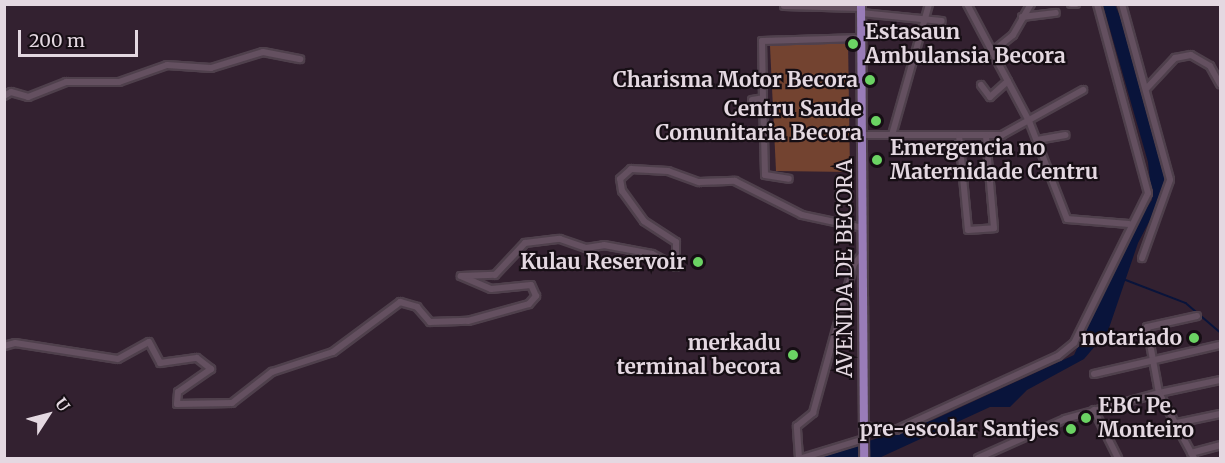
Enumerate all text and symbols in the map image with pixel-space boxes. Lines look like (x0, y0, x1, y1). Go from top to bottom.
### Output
scale bar (21, 18, 141, 56)
place label: Estasaun Ambulansia Becora (865, 19, 1066, 69)
text: 200 m (29, 29, 85, 52)
marker: Estasaun Ambulansia Becora (846, 37, 860, 51)
place label: Charisma Motor Becora (613, 67, 858, 93)
marker: Charisma Motor Becora (863, 73, 877, 87)
place label: Centru Saude Comunitaria Becora (656, 96, 862, 146)
marker: Centru Saude Comunitaria Becora (867, 112, 885, 130)
place label: Emergencia no Maternidade Centru (890, 135, 1098, 185)
marker: Emergencia no Maternidade Centru (868, 151, 886, 169)
street label: AVENIDA DE BECORA (832, 159, 858, 377)
place label: Kulau Reservoir (520, 249, 686, 275)
marker: Kulau Reservoir (691, 255, 705, 269)
place label: notariado (1081, 325, 1182, 351)
place label: merkadu terminal becora (617, 330, 781, 380)
marker: notariado (1187, 331, 1201, 345)
marker: merkadu terminal becora (786, 348, 800, 362)
north arrow (18, 385, 78, 445)
place label: EBC Pe. Monteiro (1098, 393, 1194, 443)
text: U (51, 394, 74, 415)
marker: EBC Pe. Monteiro (1079, 411, 1093, 425)
place label: pre-escolar Santjes (860, 416, 1059, 442)
marker: pre-escolar Santjes (1064, 422, 1078, 436)

